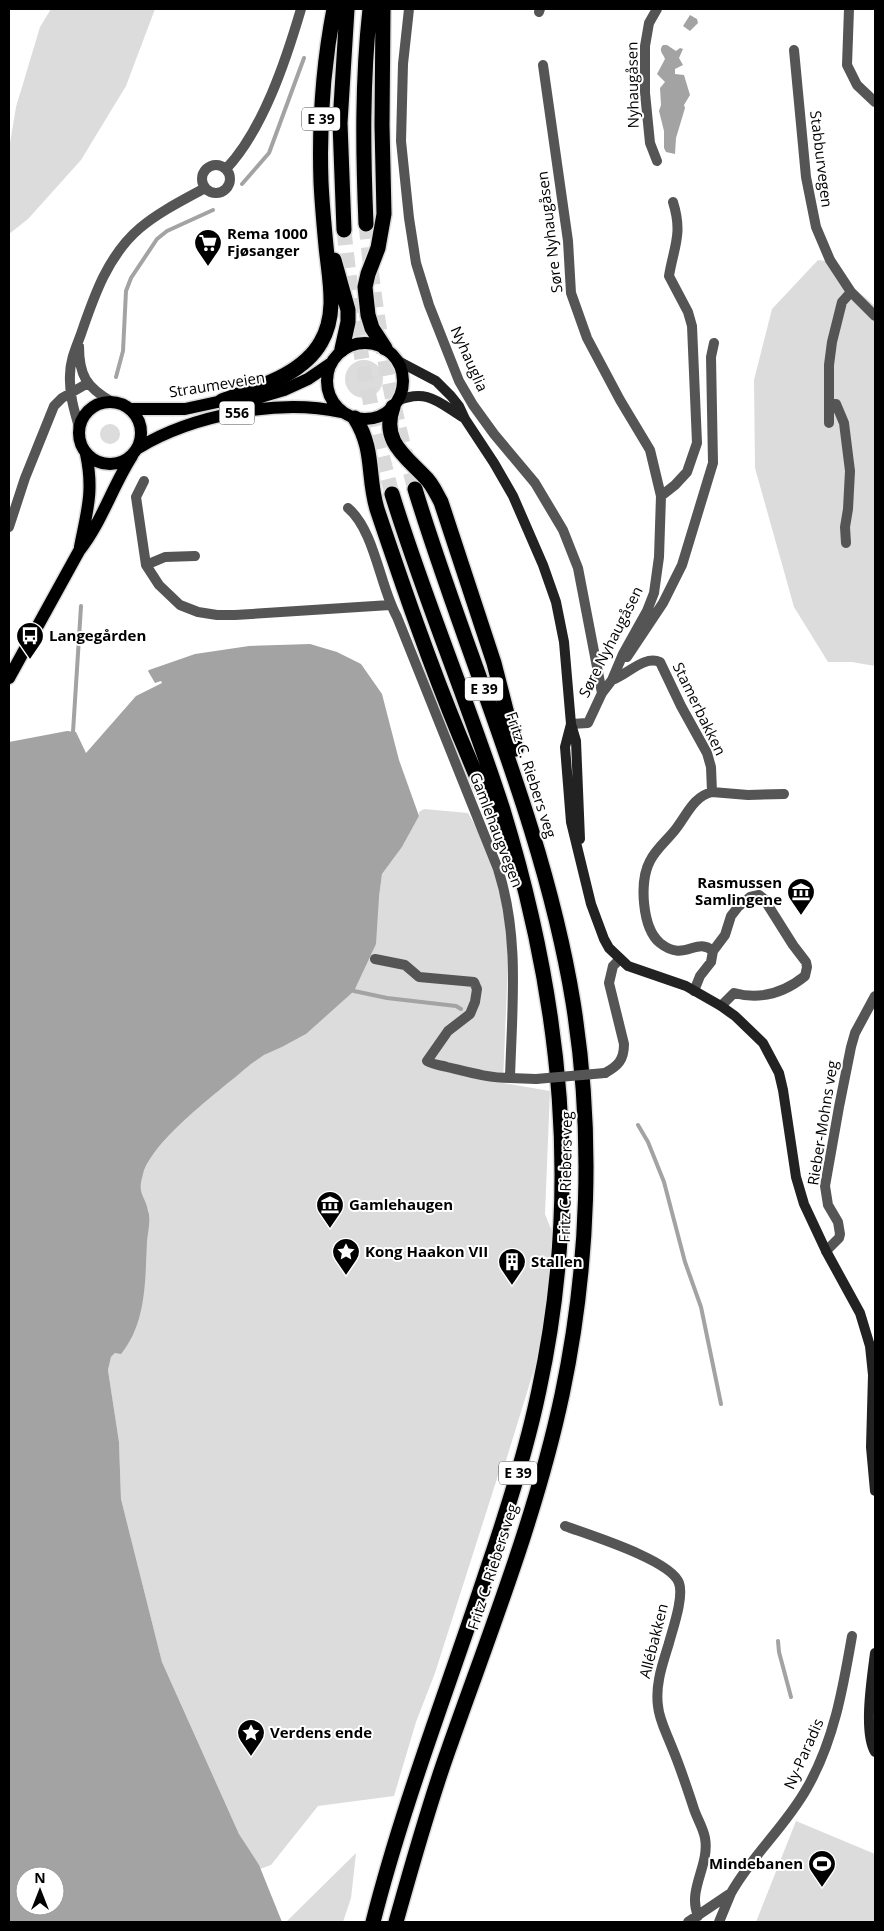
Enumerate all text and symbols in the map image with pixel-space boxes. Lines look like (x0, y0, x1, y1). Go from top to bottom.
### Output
street label: Nyhaugåsen (621, 41, 643, 129)
road number: E 39 (302, 108, 340, 130)
street label: Stabburvegen (806, 109, 838, 208)
street label: Søre Nyhaugåsen (532, 170, 566, 294)
place label: Rema 1000 Fjøsanger (227, 223, 308, 260)
supermarket icon: Rema 1000 Fjøsanger (193, 228, 223, 267)
street label: Nyhauglia (447, 323, 493, 394)
street label: Straumeveien (167, 367, 266, 401)
road number: 556 (220, 402, 254, 424)
street label: Søre Nyhaugåsen (573, 582, 647, 701)
bus stop icon: Langegården (15, 621, 45, 660)
place label: Langegården (49, 625, 146, 645)
street label: Stamerbakken (669, 659, 731, 758)
road number: E 39 (465, 678, 503, 701)
street label: Fritz C. Riebers veg (502, 709, 562, 840)
street label: Gamlehaugvegen (466, 769, 528, 890)
place label: Rasmussen Samlingene (695, 872, 782, 909)
museum icon: Rasmussen Samlingene (786, 877, 816, 916)
street label: Rieber-Mohns veg (802, 1059, 842, 1187)
street label: Fritz C. Riebers veg (554, 1111, 576, 1243)
museum icon: Gamlehaugen (315, 1190, 345, 1229)
place label: Gamlehaugen (349, 1194, 453, 1214)
place icon: Kong Haakon VII (331, 1237, 361, 1276)
place label: Kong Haakon VII (365, 1241, 488, 1261)
building icon: Stallen (497, 1247, 527, 1286)
place label: Stallen (531, 1251, 583, 1271)
road number: E 39 (499, 1462, 537, 1485)
street label: Fritz C. Riebers veg (462, 1501, 522, 1632)
street label: Allébakken (634, 1601, 672, 1680)
street label: Ny-Paradis (779, 1715, 828, 1792)
place icon: Verdens ende (236, 1718, 266, 1757)
place label: Verdens ende (270, 1722, 372, 1742)
sports icon: Mindebanen (807, 1849, 837, 1888)
place label: Mindebanen (709, 1853, 803, 1873)
north arrow (15, 1866, 65, 1916)
text: N (34, 1868, 46, 1887)

